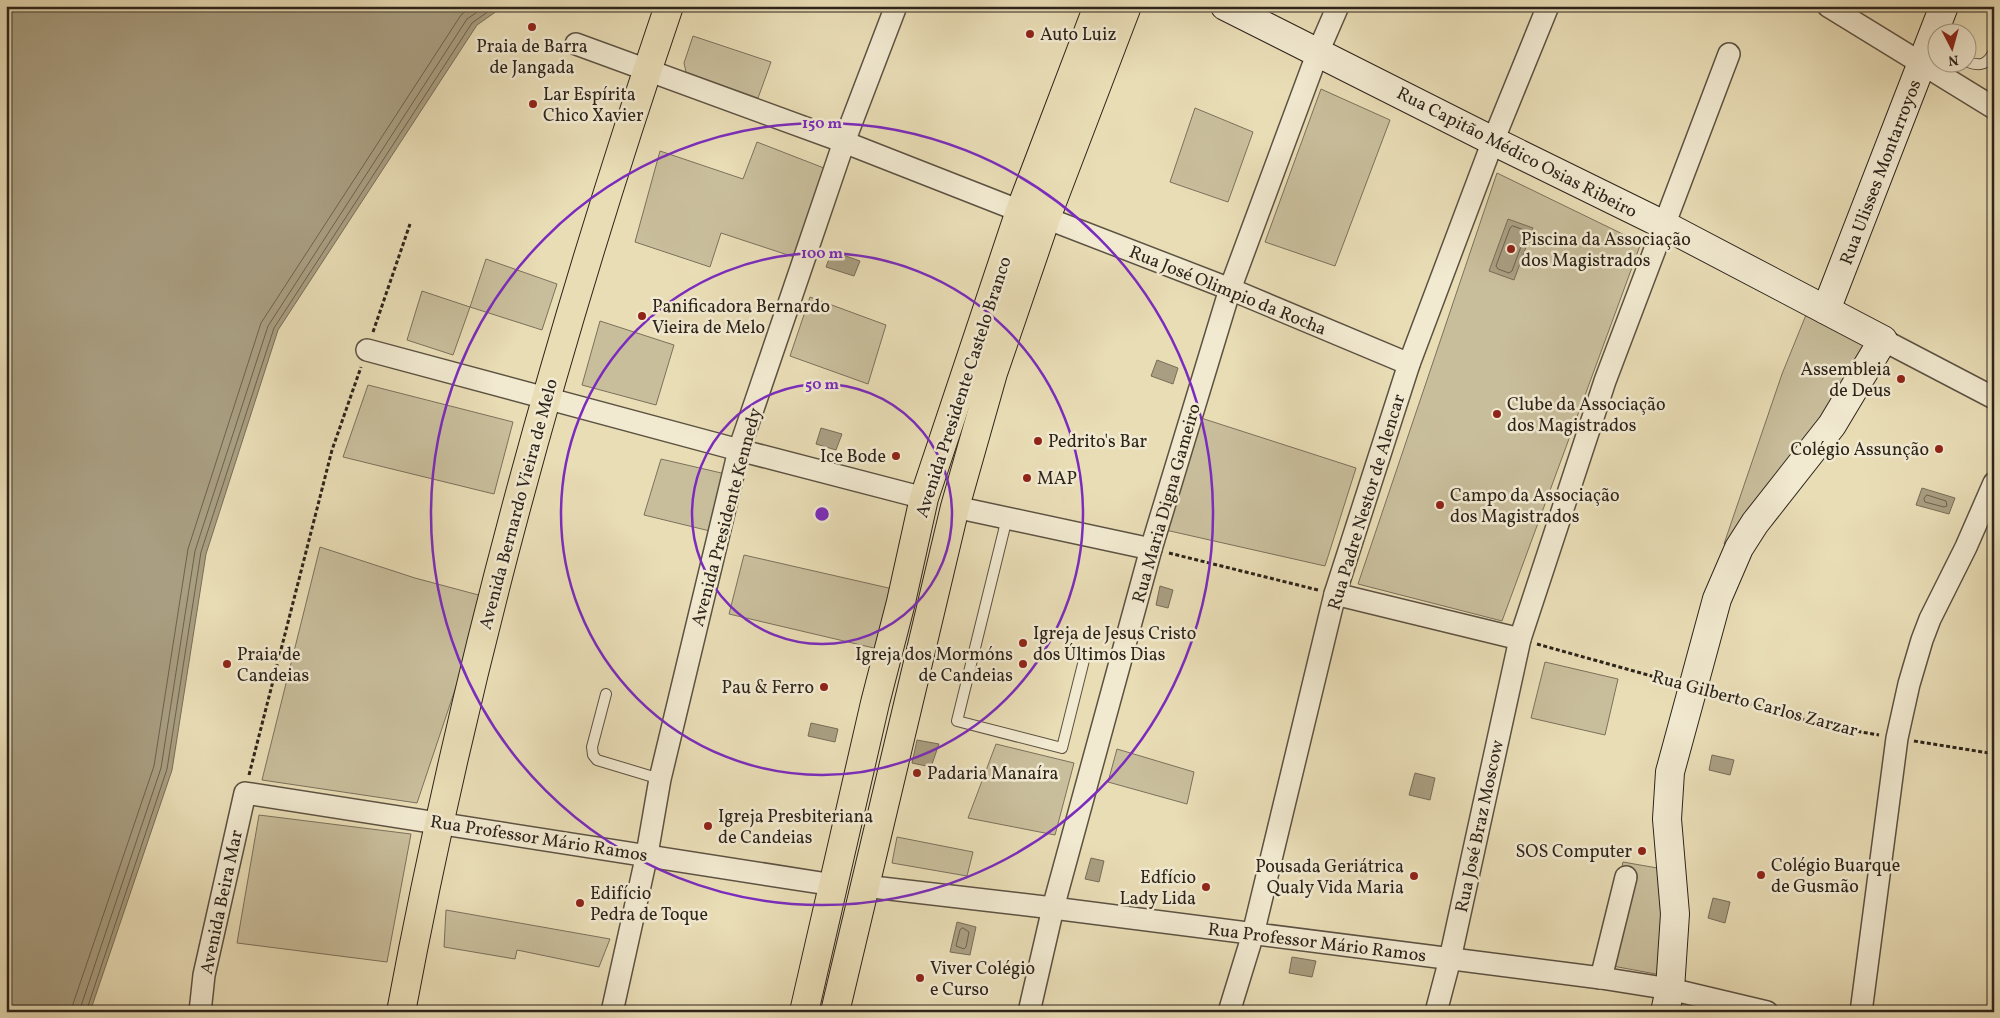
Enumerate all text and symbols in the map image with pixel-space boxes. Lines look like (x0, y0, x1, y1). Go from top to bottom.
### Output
marker: Praia de Barra de Jangada (526, 21, 538, 33)
north arrow (1928, 22, 1978, 72)
place label: Auto Luiz (1040, 23, 1116, 48)
marker: Auto Luiz (1024, 28, 1036, 40)
place label: Praia de Barra de Jangada (476, 35, 588, 81)
text: N (1947, 49, 1959, 69)
street label: Rua Ulisses Montarroyos (1835, 76, 1928, 269)
street label: Rua Capitão Médico Osias Ribeiro (1392, 82, 1641, 225)
place label: Lar Espírita Chico Xavier (543, 83, 644, 129)
marker: Lar Espírita Chico Xavier (527, 98, 539, 110)
text: 150 m (802, 114, 842, 135)
place label: Piscina da Associação dos Magistrados (1521, 228, 1691, 274)
street label: Rua José Olimpio da Rocha (1125, 240, 1330, 342)
marker: Piscina da Associação dos Magistrados (1505, 243, 1517, 255)
text: 100 m (801, 244, 844, 265)
street label: Avenida Presidente Castelo Branco (910, 254, 1019, 521)
place label: Panificadora Bernardo Vieira de Melo (652, 295, 830, 341)
marker: Panificadora Bernardo Vieira de Melo (636, 310, 648, 322)
place label: Assembleia de Deus (1800, 358, 1891, 404)
marker: Assembleia de Deus (1895, 373, 1907, 385)
text: 50 m (805, 375, 839, 396)
street label: Avenida Bernardo Vieira de Melo (474, 376, 565, 633)
street label: Rua Padre Nestor de Alencar (1323, 391, 1412, 614)
place label: Clube da Associação dos Magistrados (1507, 393, 1666, 439)
street label: Rua Maria Digna Gameiro (1127, 401, 1208, 606)
street label: Avenida Presidente Kennedy (686, 405, 769, 630)
marker: Clube da Associação dos Magistrados (1491, 408, 1503, 420)
place label: Pedrito's Bar (1048, 430, 1148, 455)
marker: Pedrito's Bar (1032, 435, 1044, 447)
place label: Colégio Assunção (1791, 438, 1929, 463)
marker: Colégio Assunção (1933, 443, 1945, 455)
place label: Ice Bode (820, 445, 886, 470)
marker: Ice Bode (890, 450, 902, 462)
place label: MAP (1037, 467, 1077, 492)
marker: MAP (1021, 472, 1033, 484)
place label: Campo da Associação dos Magistrados (1450, 484, 1620, 530)
marker: Campo da Associação dos Magistrados (1434, 499, 1446, 511)
centre of rings (813, 505, 831, 523)
place label: Igreja de Jesus Cristo dos Últimos Dias (1033, 622, 1196, 668)
marker: Igreja de Jesus Cristo dos Últimos Dias (1017, 637, 1029, 649)
place label: Praia de Candeias (237, 643, 309, 689)
place label: Igreja dos Mormóns de Candeias (855, 643, 1013, 689)
marker: Praia de Candeias (221, 658, 233, 670)
marker: Igreja dos Mormóns de Candeias (1017, 658, 1029, 670)
street label: Rua Gilberto Carlos Zarzar (1649, 665, 1861, 744)
place label: Pau & Ferro (721, 676, 814, 701)
marker: Pau & Ferro (818, 681, 830, 693)
street label: Rua José Braz Moscow (1450, 738, 1511, 915)
place label: Padaria Manaíra (927, 762, 1058, 787)
marker: Padaria Manaíra (911, 767, 923, 779)
place label: Igreja Presbiteriana de Candeias (718, 805, 873, 851)
street label: Rua Professor Mário Ramos (428, 810, 649, 869)
marker: Igreja Presbiteriana de Candeias (702, 820, 714, 832)
street label: Avenida Beira Mar (195, 827, 250, 977)
place label: SOS Computer (1515, 840, 1632, 865)
marker: SOS Computer (1636, 845, 1648, 857)
place label: Colégio Buarque de Gusmão (1771, 854, 1900, 900)
place label: Pousada Geriátrica Qualy Vida Maria (1255, 855, 1404, 901)
place label: Edfício Lady Lida (1119, 866, 1196, 912)
marker: Colégio Buarque de Gusmão (1755, 869, 1767, 881)
marker: Pousada Geriátrica Qualy Vida Maria (1408, 870, 1420, 882)
marker: Edfício Lady Lida (1200, 881, 1212, 893)
place label: Edifício Pedra de Toque (590, 882, 708, 928)
marker: Edifício Pedra de Toque (574, 897, 586, 909)
street label: Rua Professor Mário Ramos (1206, 918, 1427, 969)
place label: Viver Colégio e Curso (930, 957, 1035, 1003)
marker: Viver Colégio e Curso (914, 972, 926, 984)

